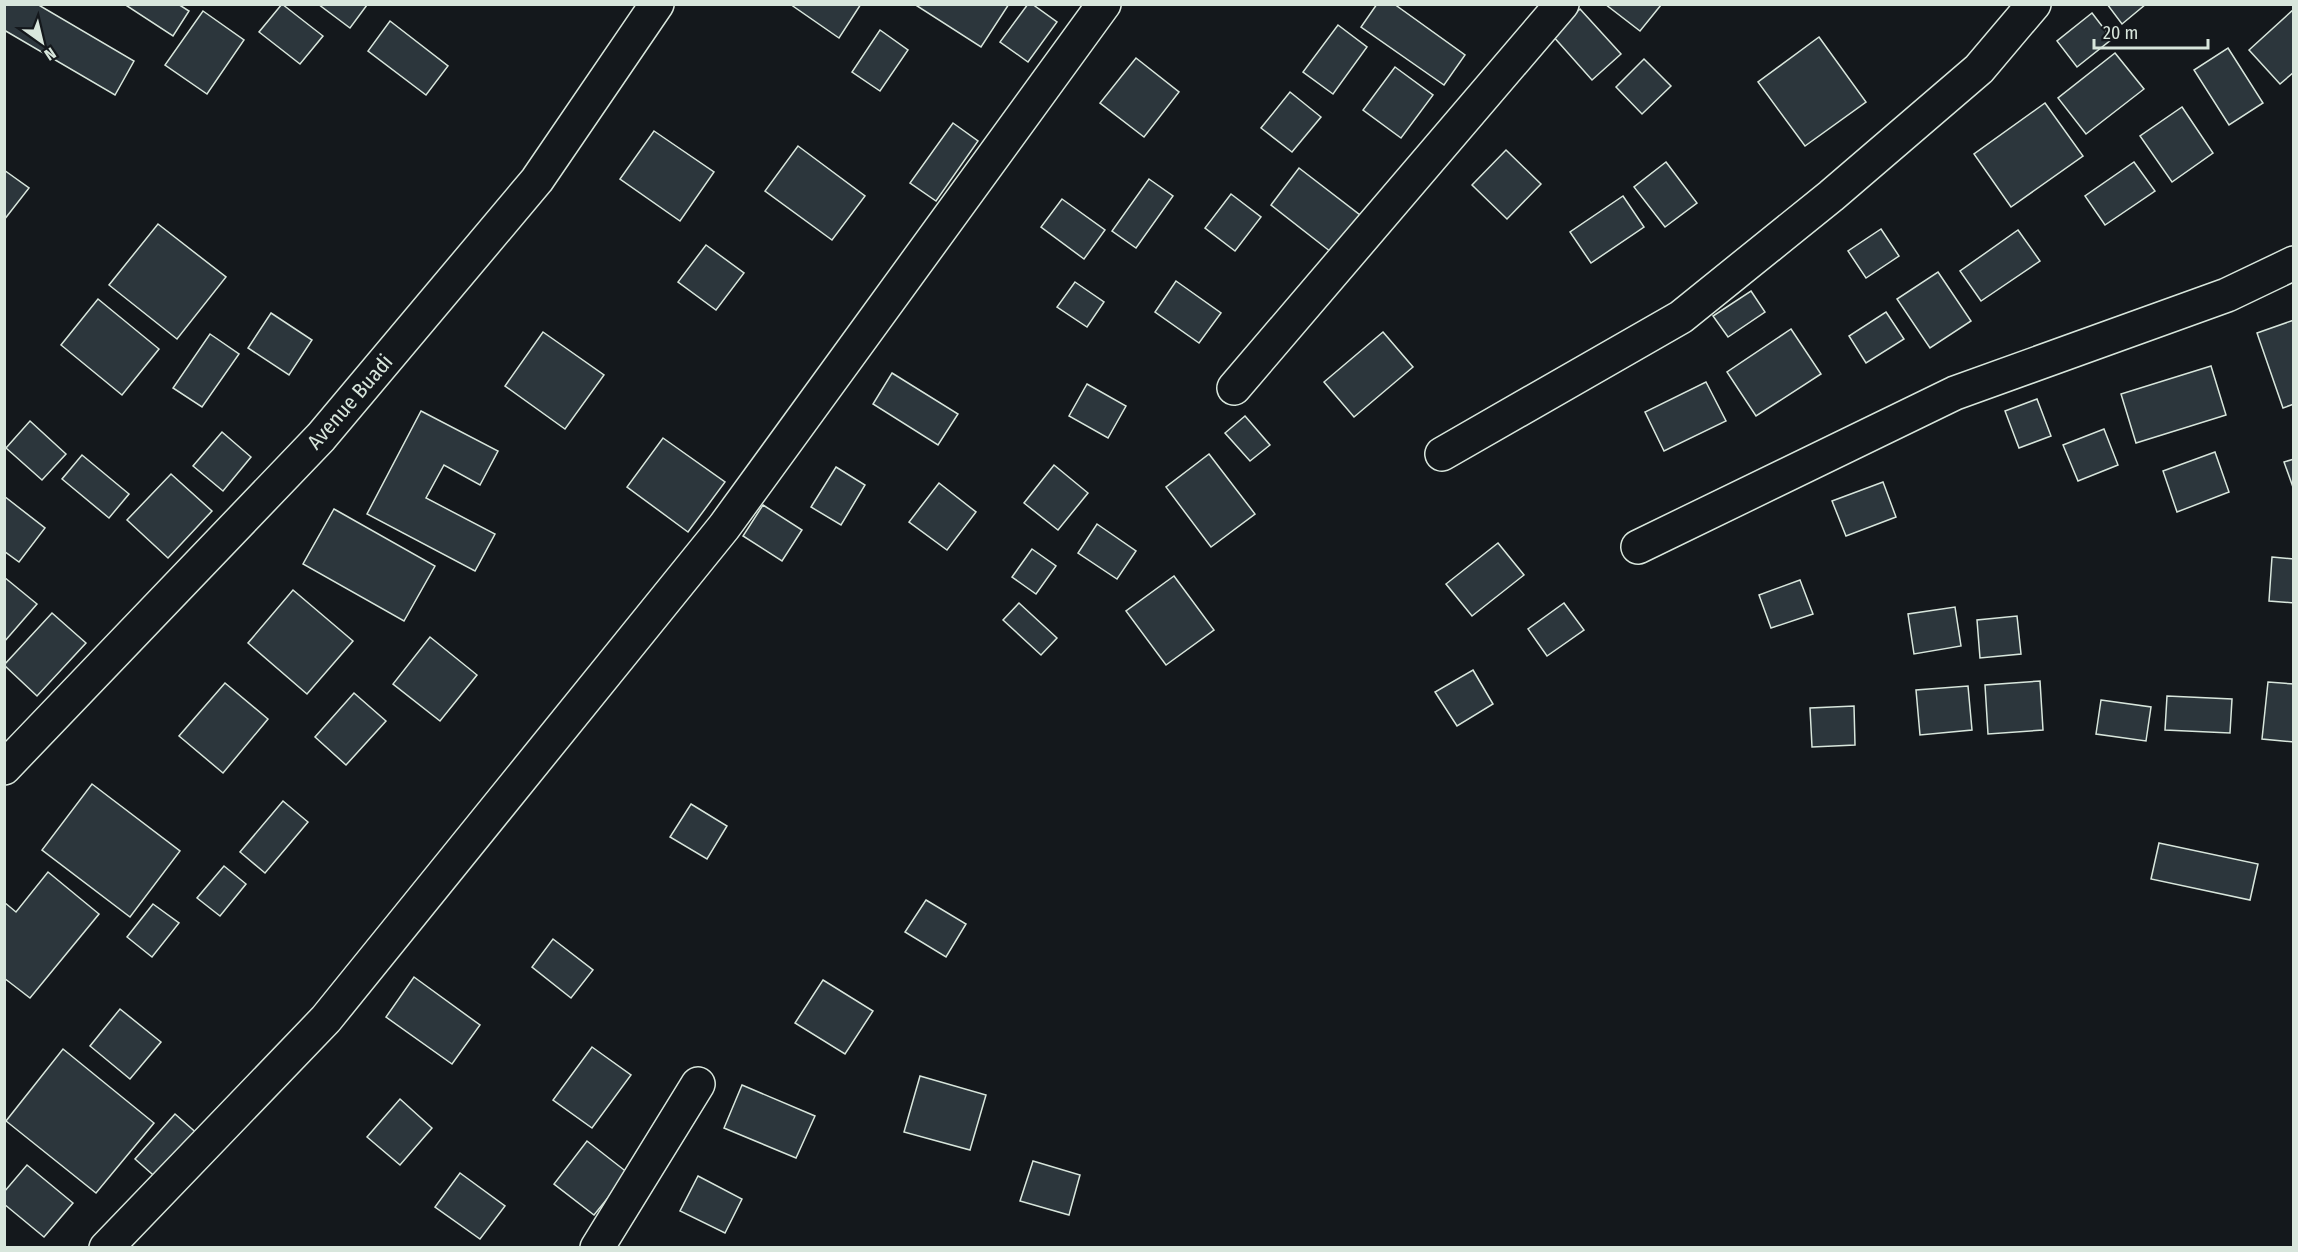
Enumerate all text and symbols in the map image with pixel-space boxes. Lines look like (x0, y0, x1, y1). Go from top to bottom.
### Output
north arrow (12, 12, 72, 72)
scale bar (2094, 12, 2208, 50)
text: 20 m (2103, 22, 2138, 44)
text: N (41, 43, 59, 65)
street label: Avenue Buadi (302, 349, 398, 455)

